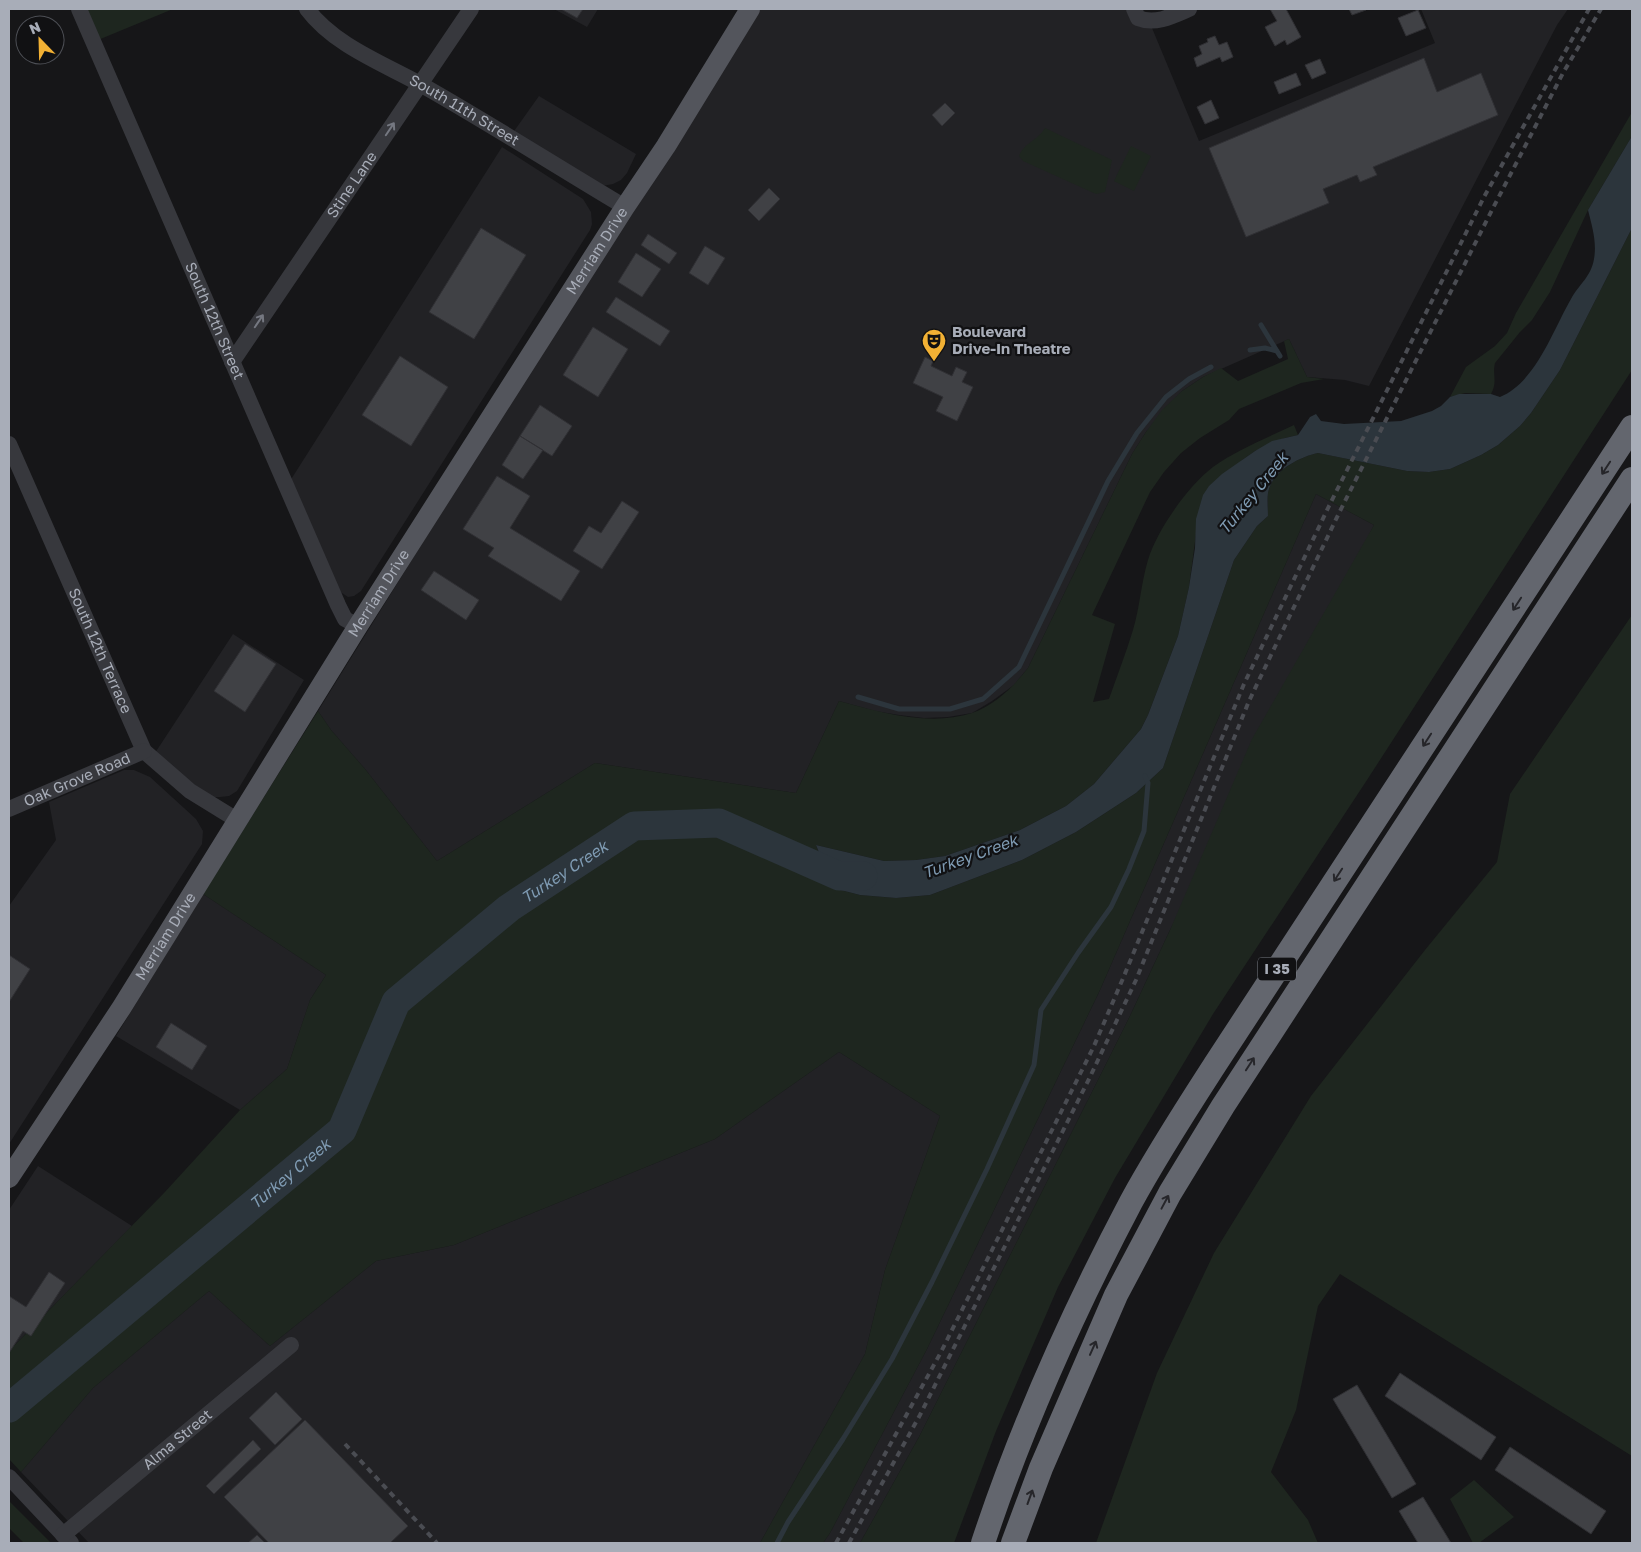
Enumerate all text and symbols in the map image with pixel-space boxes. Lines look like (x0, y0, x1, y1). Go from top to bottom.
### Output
north arrow (15, 15, 65, 65)
text: N (27, 18, 43, 37)
street label: South 11th Street (407, 70, 523, 149)
one-way arrow (385, 122, 395, 136)
street label: Stine Lane (322, 147, 380, 221)
street label: Merriam Drive (562, 203, 631, 297)
street label: South 12th Street (182, 259, 249, 382)
one-way arrow (254, 314, 264, 328)
place label: Boulevard Drive-In Theatre (952, 322, 1071, 357)
theatre icon: Boulevard Drive-In Theatre (921, 328, 947, 362)
water label: Turkey Creek (1214, 446, 1293, 538)
one-way arrow (1600, 460, 1610, 474)
street label: Merriam Drive (344, 545, 413, 640)
street label: South 12th Terrace (65, 585, 136, 716)
one-way arrow (1511, 596, 1521, 610)
one-way arrow (1422, 732, 1432, 746)
street label: Oak Grove Road (21, 748, 133, 810)
water label: Turkey Creek (920, 829, 1022, 882)
water label: Turkey Creek (517, 835, 613, 907)
one-way arrow (1333, 868, 1343, 882)
street label: Merriam Drive (131, 888, 199, 983)
road number: I 35 (1258, 958, 1296, 981)
one-way arrow (1245, 1057, 1255, 1071)
water label: Turkey Creek (245, 1133, 336, 1213)
one-way arrow (1161, 1195, 1170, 1210)
one-way arrow (1088, 1341, 1098, 1356)
street label: Alma Street (139, 1405, 215, 1473)
one-way arrow (1026, 1490, 1035, 1506)

